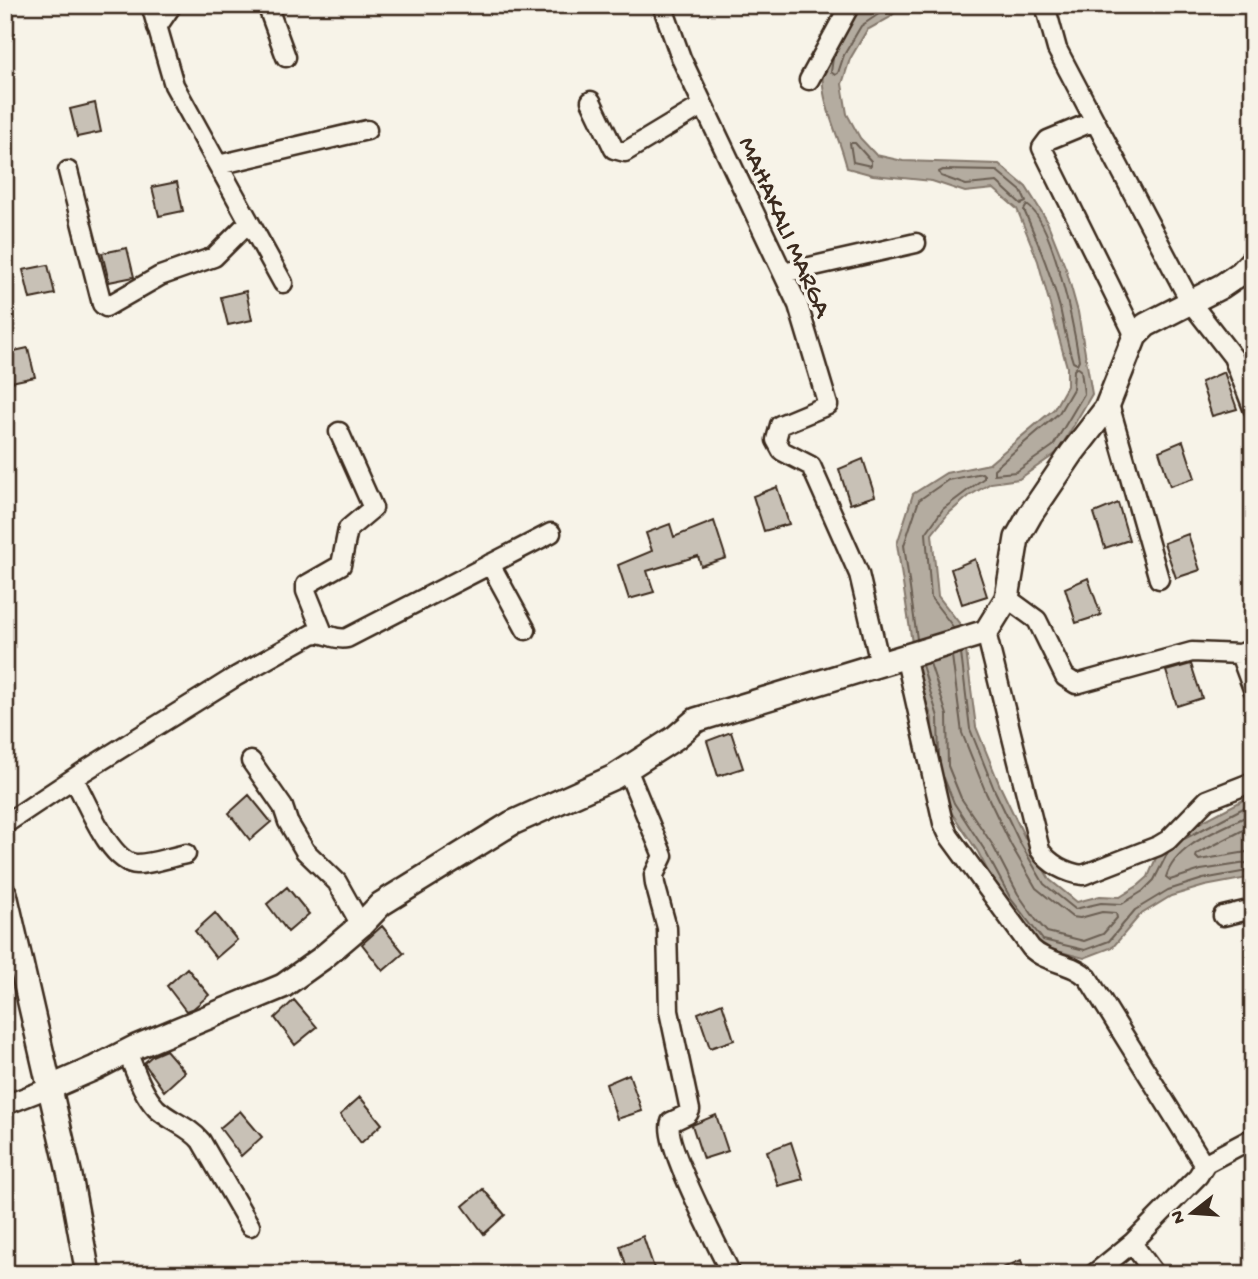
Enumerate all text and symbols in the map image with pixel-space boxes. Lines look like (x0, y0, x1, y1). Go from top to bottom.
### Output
street label: MAHAKALI MARGA (729, 133, 837, 324)
north arrow (1156, 1178, 1226, 1248)
text: N (1166, 1208, 1192, 1226)

